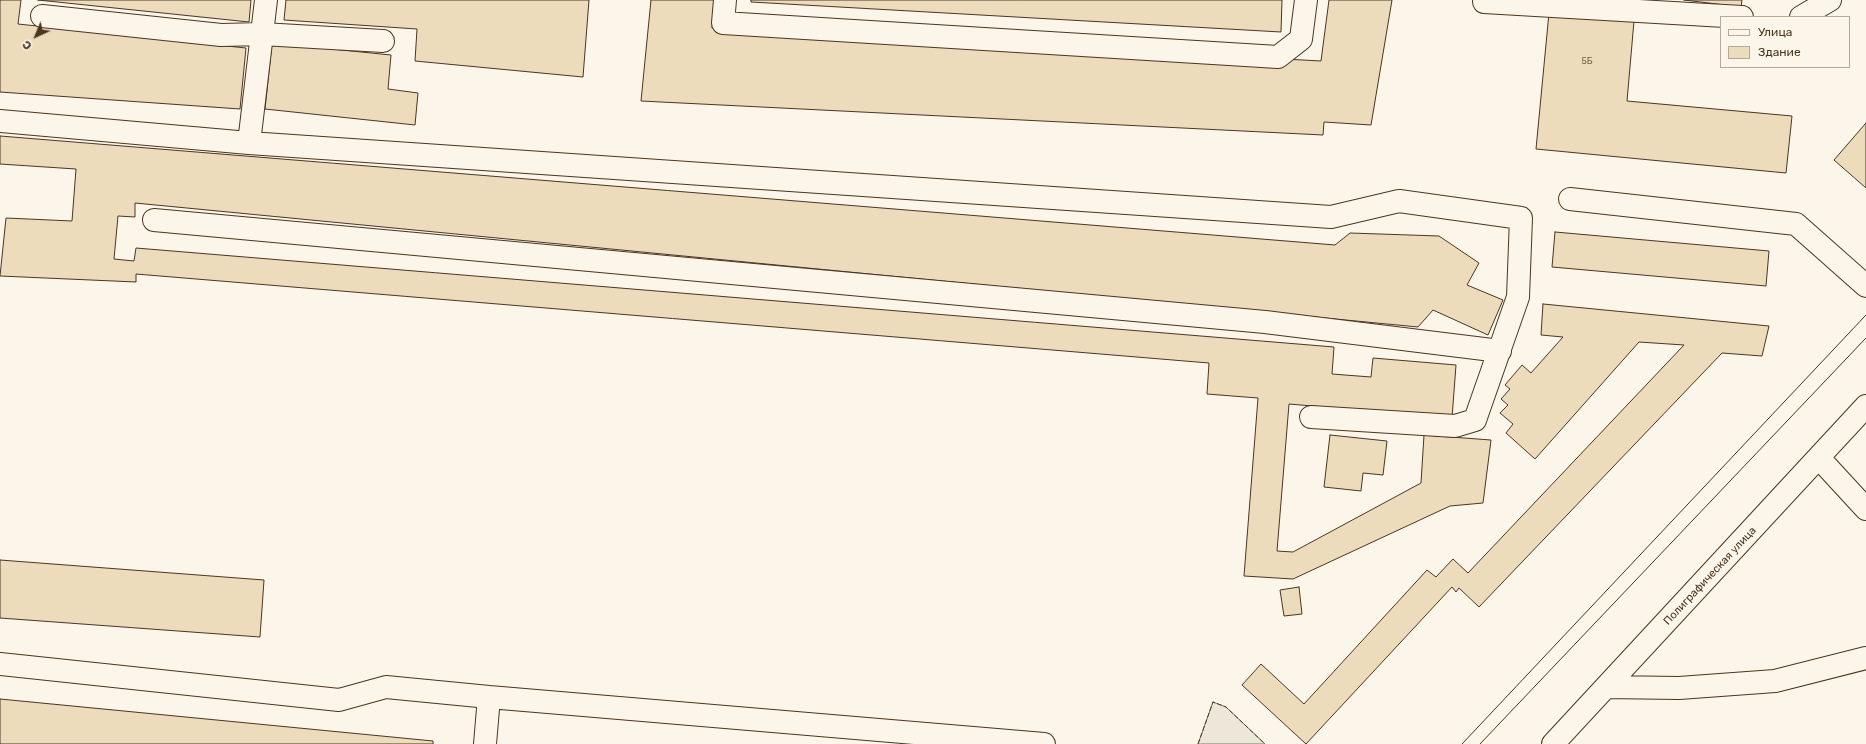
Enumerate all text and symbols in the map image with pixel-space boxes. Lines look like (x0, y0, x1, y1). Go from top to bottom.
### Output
north arrow (16, 16, 56, 56)
legend (1720, 16, 1850, 68)
text: Улица (1758, 25, 1792, 39)
text: С (20, 38, 35, 52)
text: Здание (1758, 45, 1801, 59)
house number: 5Б (1581, 56, 1593, 66)
street label: Полиграфическая улица (1661, 524, 1759, 628)

